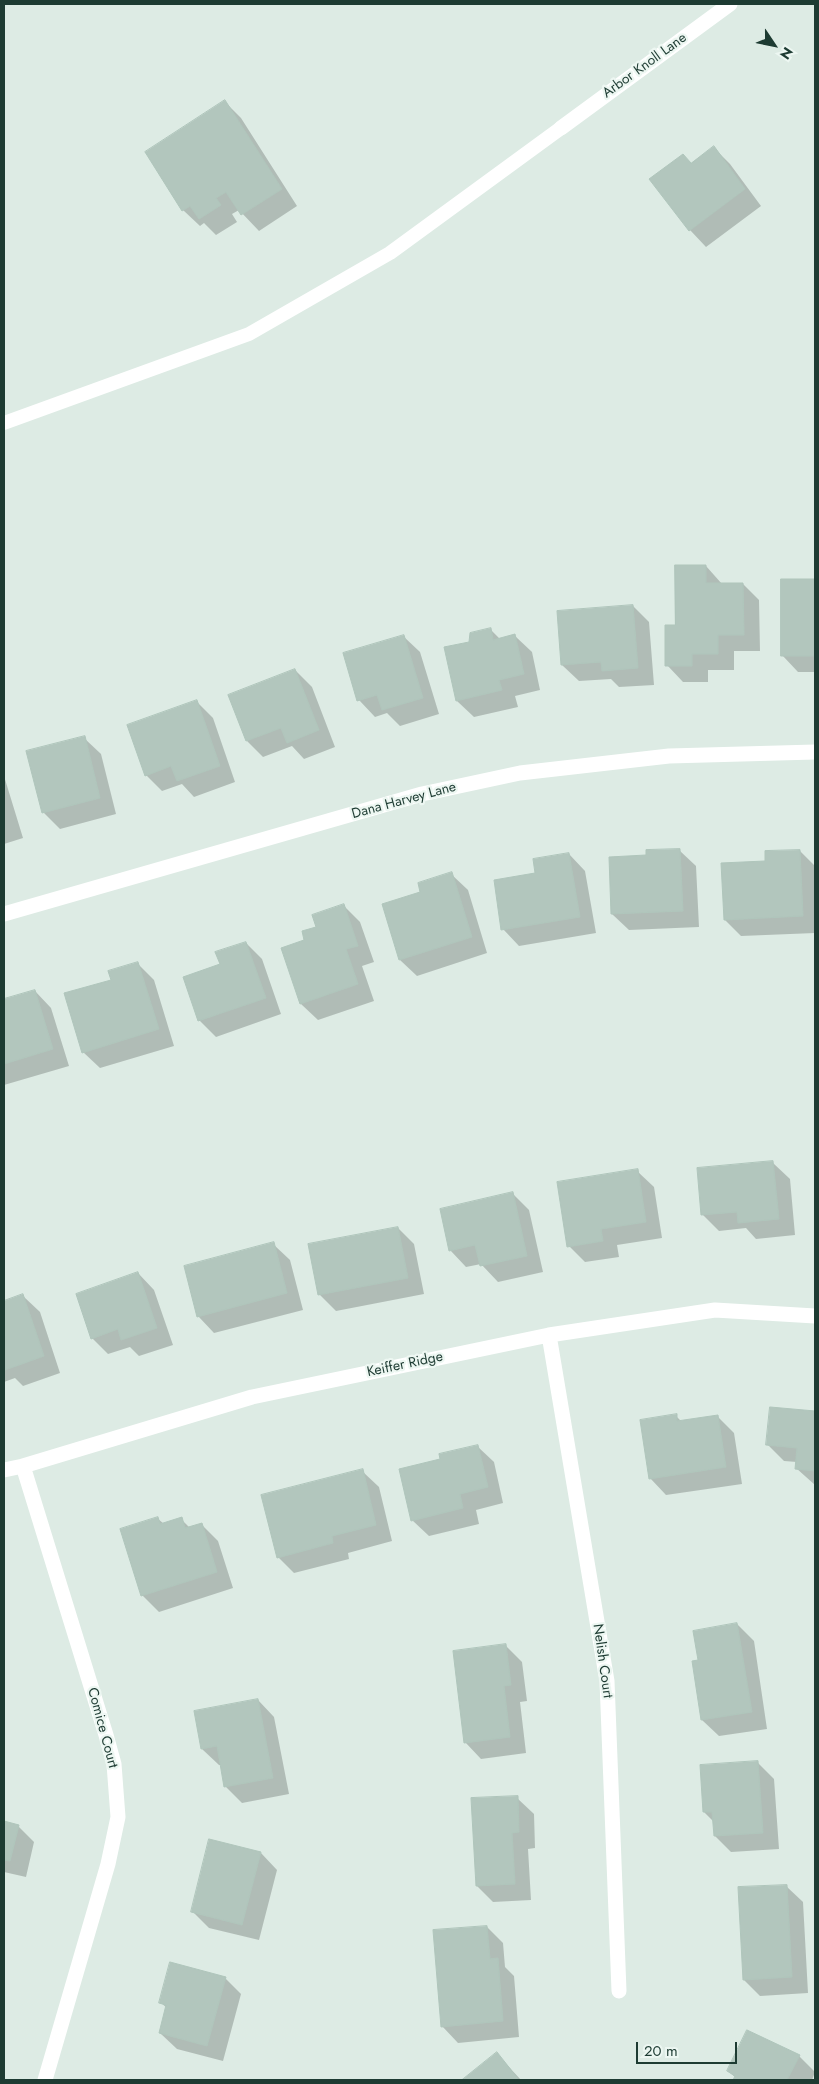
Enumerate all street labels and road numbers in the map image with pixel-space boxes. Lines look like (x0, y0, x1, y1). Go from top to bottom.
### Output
street label: Arbor Knoll Lane (600, 30, 690, 102)
street label: Dana Harvey Lane (350, 779, 458, 823)
street label: Keiffer Ridge (365, 1349, 445, 1381)
street label: Nelish Court (588, 1623, 616, 1699)
street label: Comice Court (83, 1686, 121, 1770)

